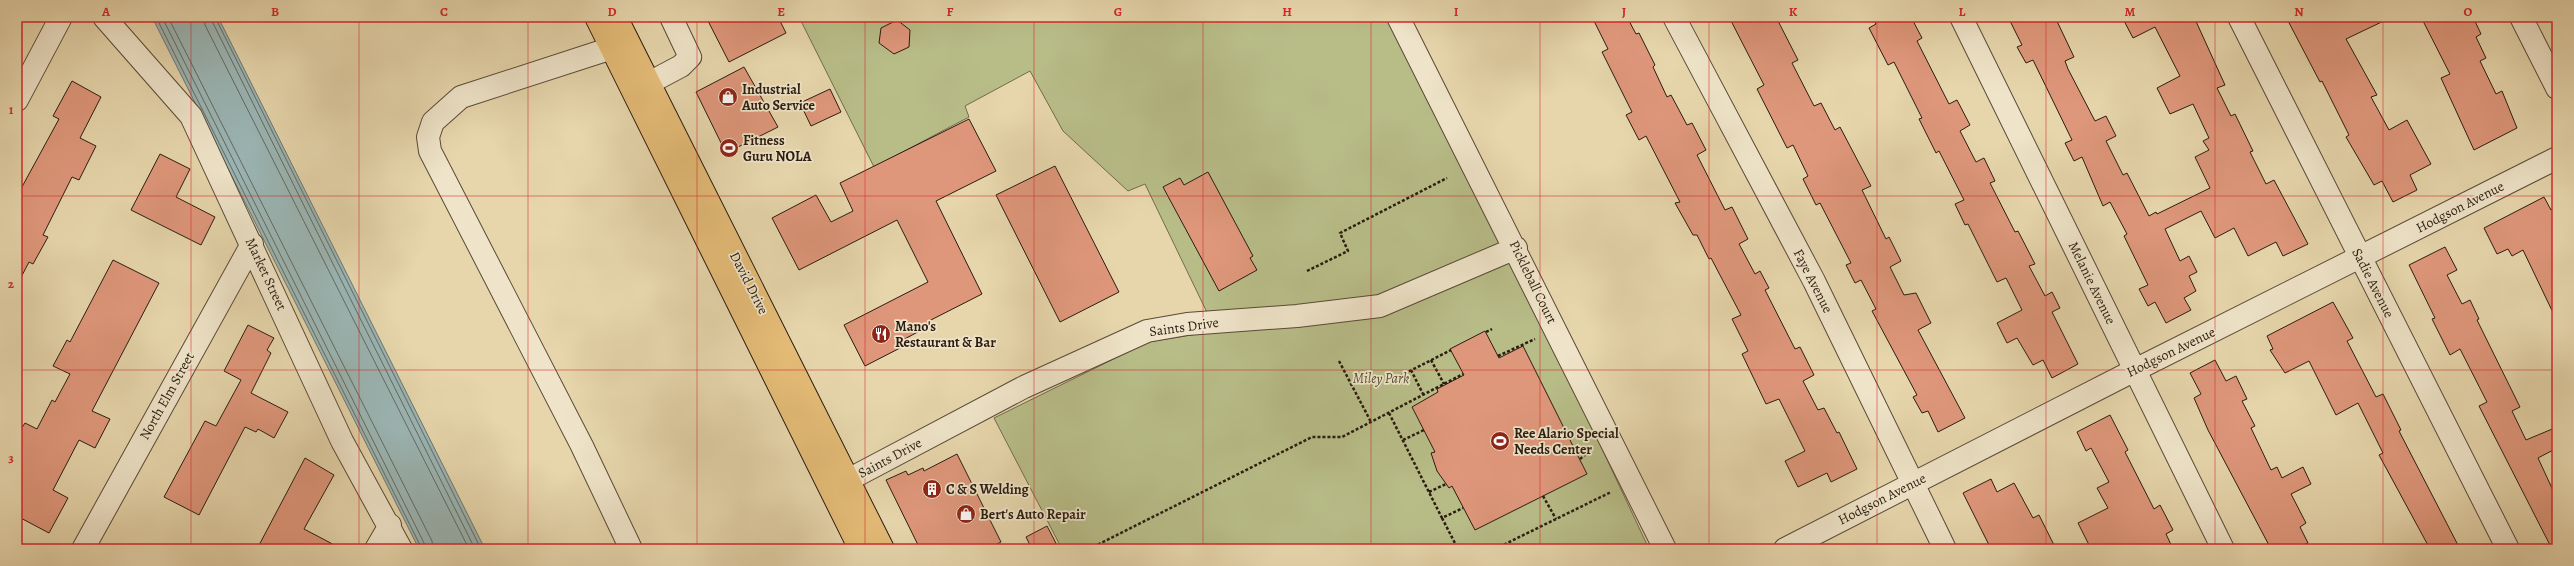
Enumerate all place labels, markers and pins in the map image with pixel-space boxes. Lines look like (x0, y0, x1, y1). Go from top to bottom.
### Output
place label: Industrial Auto Service (741, 80, 816, 115)
shop icon: Industrial Auto Service (717, 86, 739, 108)
place label: Fitness Guru NOLA (743, 131, 812, 166)
sports icon: Fitness Guru NOLA (718, 137, 740, 159)
place label: Mano's Restaurant & Bar (895, 317, 996, 352)
restaurant icon: Mano's Restaurant & Bar (870, 323, 892, 345)
place label: Ree Alario Special Needs Center (1514, 424, 1619, 459)
sports icon: Ree Alario Special Needs Center (1489, 430, 1511, 452)
building icon: C & S Welding (921, 478, 943, 500)
place label: C & S Welding (946, 480, 1030, 499)
shop icon: Bert's Auto Repair (955, 503, 977, 525)
place label: Bert's Auto Repair (980, 505, 1086, 524)

